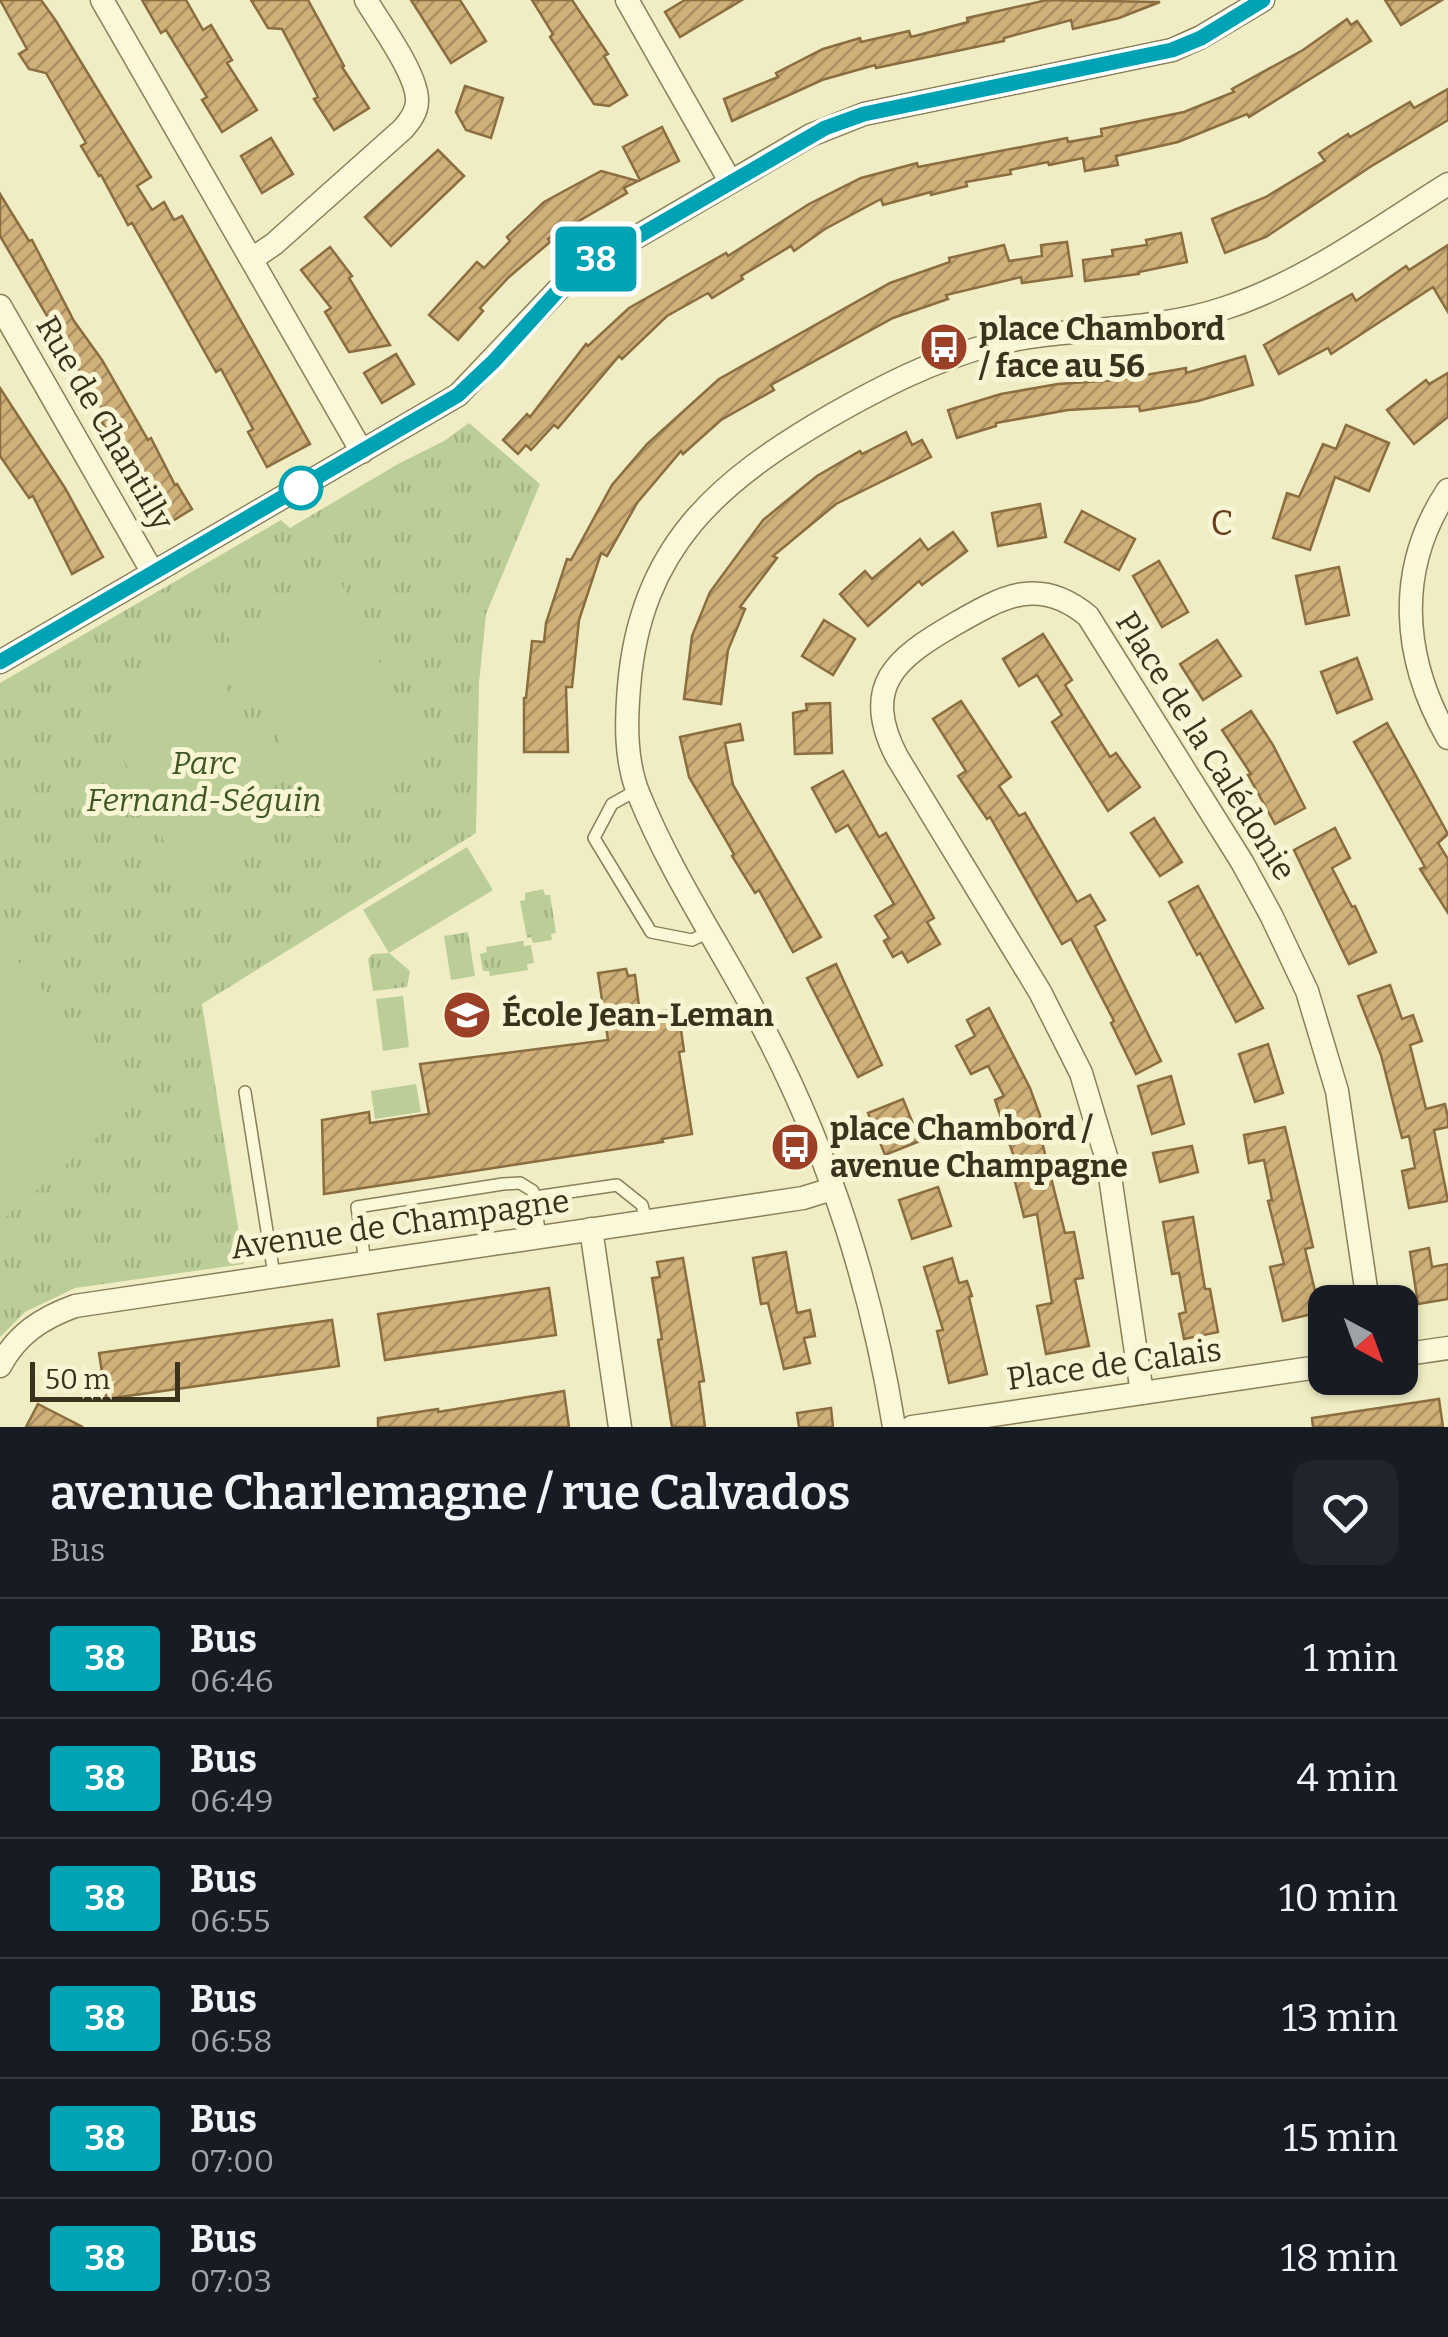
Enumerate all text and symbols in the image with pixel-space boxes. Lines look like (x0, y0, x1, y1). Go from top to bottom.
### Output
line badge: 38 (551, 226, 641, 292)
text: 38 (575, 238, 617, 280)
street label: Rue de Chantilly (28, 309, 182, 538)
place label: place Chambord / face au 56 (978, 310, 1225, 385)
bus stop icon: place Chambord / face au 56 (918, 321, 970, 373)
unlabelled marker (280, 467, 322, 509)
district label: C (1210, 502, 1236, 544)
street label: Place de la Calédonie (1108, 605, 1304, 887)
park label: Parc Fernand-Séguin (87, 744, 321, 819)
school or university icon: École Jean-Leman (441, 989, 493, 1041)
place label: École Jean-Leman (502, 994, 774, 1034)
place label: place Chambord / avenue Champagne (830, 1110, 1128, 1185)
bus stop icon: place Chambord / avenue Champagne (769, 1121, 821, 1173)
street label: Avenue de Champagne (228, 1181, 572, 1267)
north arrow (1308, 1285, 1418, 1395)
map controls (1308, 1285, 1418, 1395)
street label: Place de Calais (1004, 1330, 1224, 1398)
scale bar (30, 1357, 180, 1402)
text: 50 m (45, 1363, 110, 1396)
button: heart (1293, 1460, 1398, 1565)
text: avenue Charlemagne / rue Calvados (50, 1464, 851, 1522)
text: Bus (50, 1531, 105, 1569)
text: Bus (190, 1616, 257, 1662)
text: 1 min (1303, 1635, 1398, 1681)
text: 38 (84, 1637, 126, 1679)
text: 06:46 (190, 1662, 274, 1700)
text: Bus (190, 1736, 257, 1782)
text: 4 min (1297, 1755, 1398, 1801)
text: 38 (84, 1757, 126, 1799)
text: 06:49 (190, 1782, 274, 1820)
text: Bus (190, 1856, 257, 1902)
text: 10 min (1279, 1875, 1398, 1921)
text: 38 (84, 1877, 126, 1919)
text: 06:55 (190, 1902, 270, 1940)
text: Bus (190, 1976, 257, 2022)
text: 13 min (1282, 1995, 1398, 2041)
text: 38 (84, 1997, 126, 2039)
text: 06:58 (190, 2022, 272, 2060)
text: Bus (190, 2096, 257, 2142)
text: 15 min (1283, 2115, 1398, 2161)
text: 38 (84, 2117, 126, 2159)
text: 07:00 (190, 2142, 274, 2180)
text: Bus (190, 2216, 257, 2262)
text: 18 min (1281, 2235, 1398, 2281)
text: 38 (84, 2237, 126, 2279)
text: 07:03 (190, 2262, 272, 2300)

